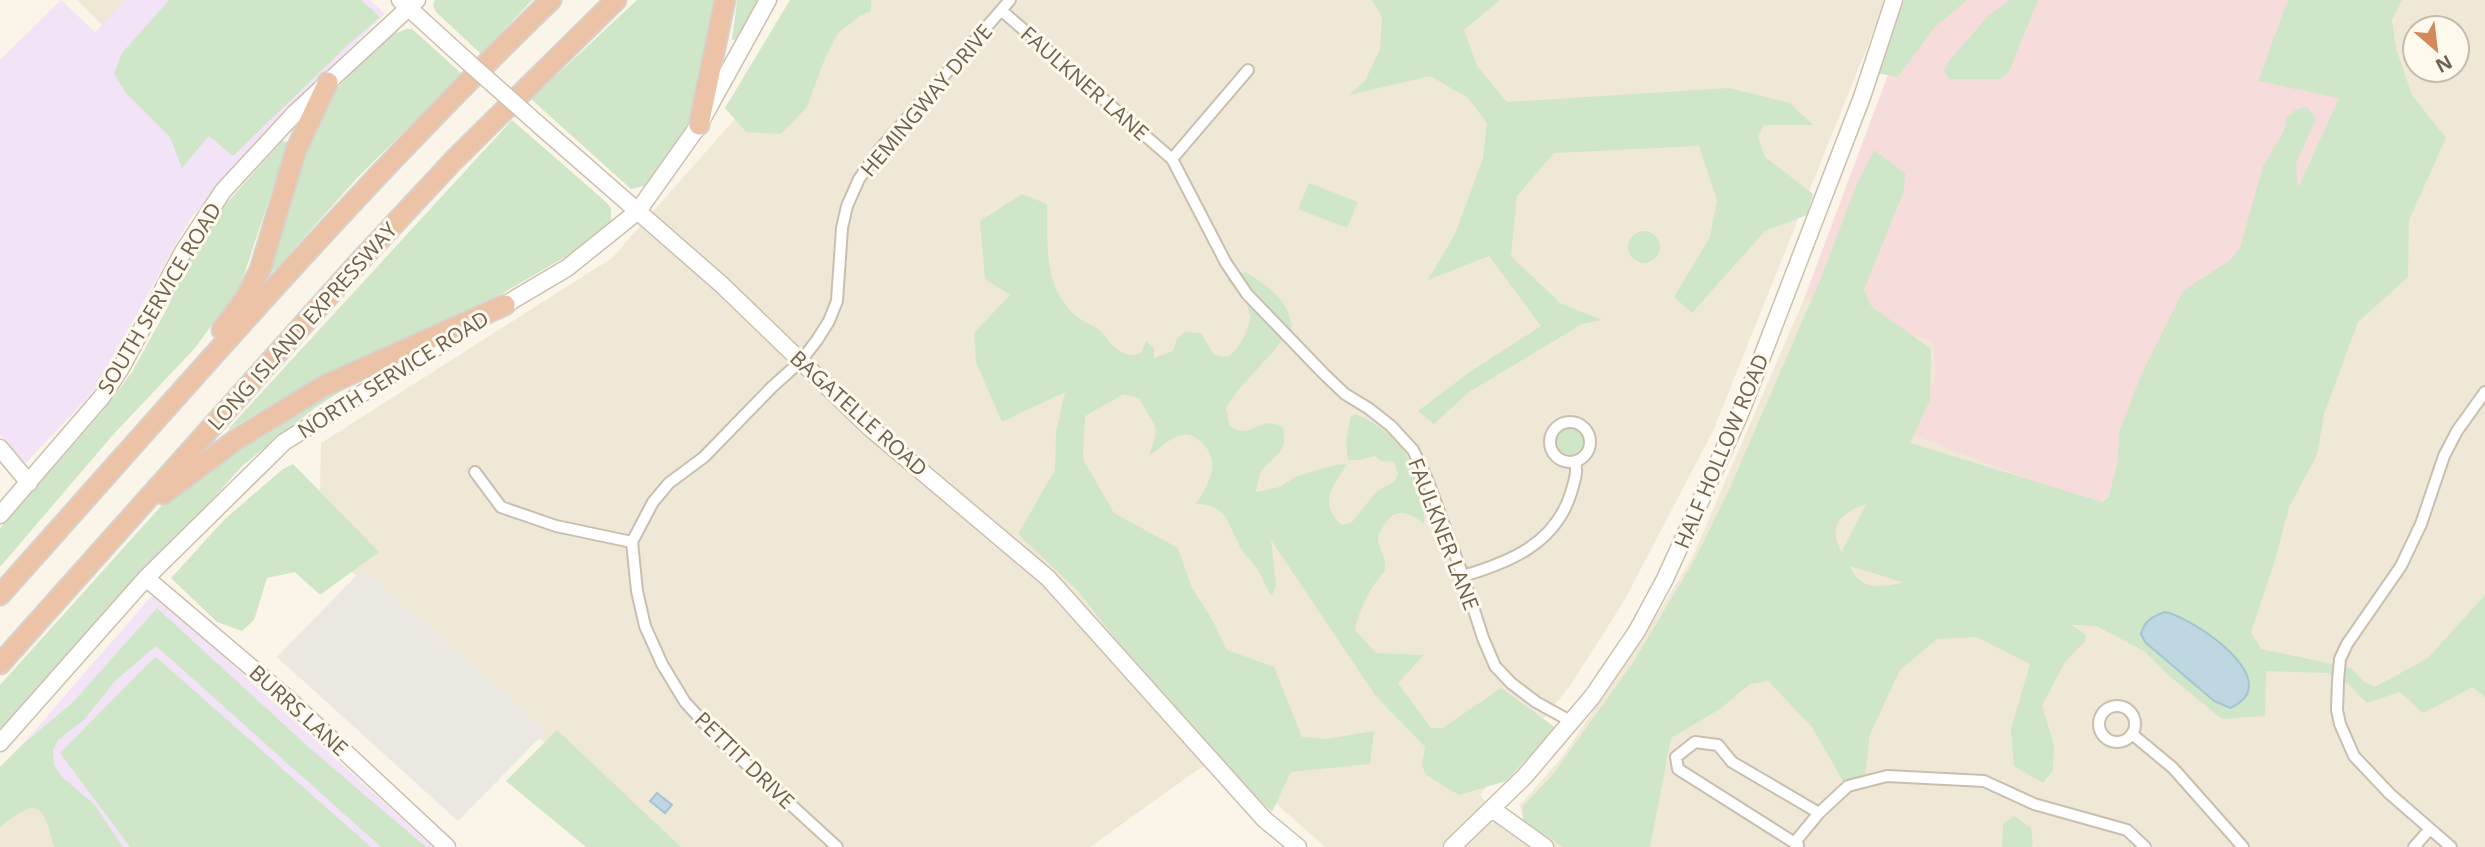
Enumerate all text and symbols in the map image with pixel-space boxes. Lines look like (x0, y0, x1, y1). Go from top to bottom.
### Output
north arrow (2401, 14, 2471, 84)
street label: HEMINGWAY DRIVE (854, 18, 998, 182)
street label: FAULKNER LANE (1015, 20, 1155, 146)
text: N (2431, 49, 2457, 79)
street label: SOUTH SERVICE ROAD (91, 197, 227, 399)
street label: LONG ISLAND EXPRESSWAY (201, 216, 403, 436)
street label: NORTH SERVICE ROAD (292, 304, 494, 444)
street label: BAGATELLE ROAD (784, 344, 934, 482)
street label: HALF HOLLOW ROAD (1667, 349, 1775, 553)
street label: FAULKNER LANE (1402, 454, 1486, 614)
street label: BURRS LANE (244, 658, 354, 762)
street label: PETTIT DRIVE (689, 705, 801, 815)

